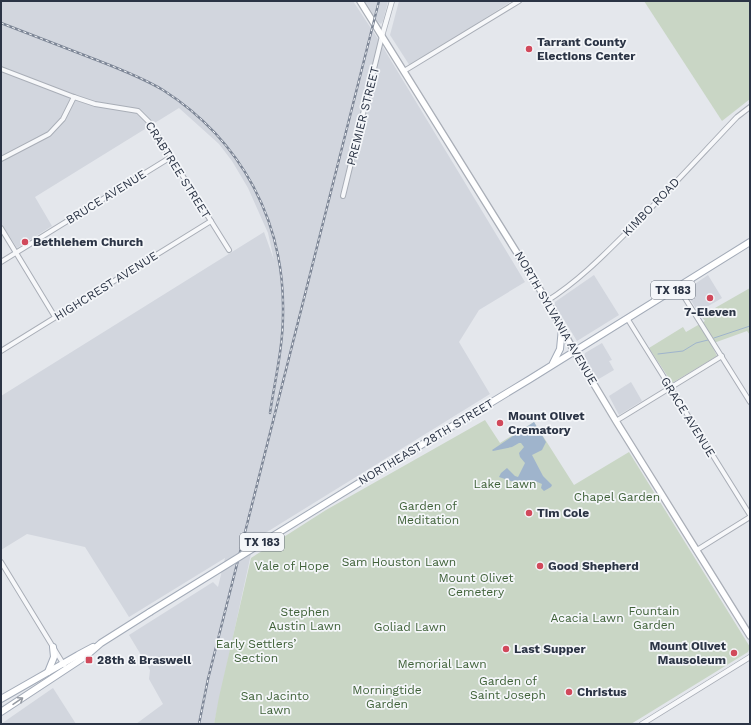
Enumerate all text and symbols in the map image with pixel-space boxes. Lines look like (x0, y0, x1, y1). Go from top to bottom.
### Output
place label: Tarrant County Elections Center (537, 35, 636, 63)
marker: Tarrant County Elections Center (524, 44, 534, 54)
street label: PREMIER STREET (344, 65, 382, 167)
street label: CRABTREE STREET (142, 119, 214, 221)
street label: BRUCE AVENUE (64, 167, 149, 227)
street label: KIMBO ROAD (620, 175, 682, 239)
place label: Bethlehem Church (33, 235, 143, 249)
marker: Bethlehem Church (20, 237, 30, 247)
street label: HIGHCREST AVENUE (52, 248, 161, 324)
street label: NORTH SYLVANIA AVENUE (512, 249, 600, 387)
road number: TX 183 (651, 281, 695, 299)
marker: 7-Eleven (705, 293, 715, 303)
place label: 7-Eleven (684, 305, 736, 319)
street label: GRACE AVENUE (658, 375, 718, 460)
street label: NORTHEAST 28TH STREET (356, 396, 496, 488)
place label: Mount Olivet Crematory (508, 409, 585, 437)
marker: Mount Olivet Crematory (495, 418, 505, 428)
park label: Lake Lawn (474, 477, 536, 491)
park label: Chapel Garden (574, 490, 660, 504)
park label: Garden of Meditation (397, 499, 459, 527)
place label: Tim Cole (537, 506, 589, 520)
marker: Tim Cole (524, 508, 534, 518)
road number: TX 183 (240, 533, 284, 551)
park label: Sam Houston Lawn (342, 555, 456, 569)
park label: Vale of Hope (255, 559, 329, 573)
place label: Good Shepherd (548, 559, 639, 573)
marker: Good Shepherd (535, 561, 545, 571)
park label: Mount Olivet Cemetery (438, 571, 514, 599)
park label: Fountain Garden (628, 604, 680, 632)
park label: Stephen Austin Lawn (269, 605, 341, 633)
park label: Acacia Lawn (550, 611, 624, 625)
park label: Goliad Lawn (374, 620, 446, 634)
park label: Early Settlers’ Section (216, 637, 296, 665)
place label: Mount Olivet Mausoleum (649, 639, 727, 667)
place label: Last Supper (514, 642, 586, 656)
marker: Last Supper (501, 644, 511, 654)
marker: Mount Olivet Mausoleum (729, 648, 739, 658)
place label: 28th & Braswell (97, 653, 191, 667)
marker: 28th & Braswell (84, 655, 94, 665)
park label: Memorial Lawn (397, 657, 487, 671)
park label: Garden of Saint Joseph (470, 674, 546, 702)
park label: Morningtide Garden (352, 683, 422, 711)
place label: Christus (577, 685, 627, 699)
marker: Christus (564, 687, 574, 697)
park label: San Jacinto Lawn (241, 689, 309, 717)
one-way arrow (12, 697, 23, 705)

